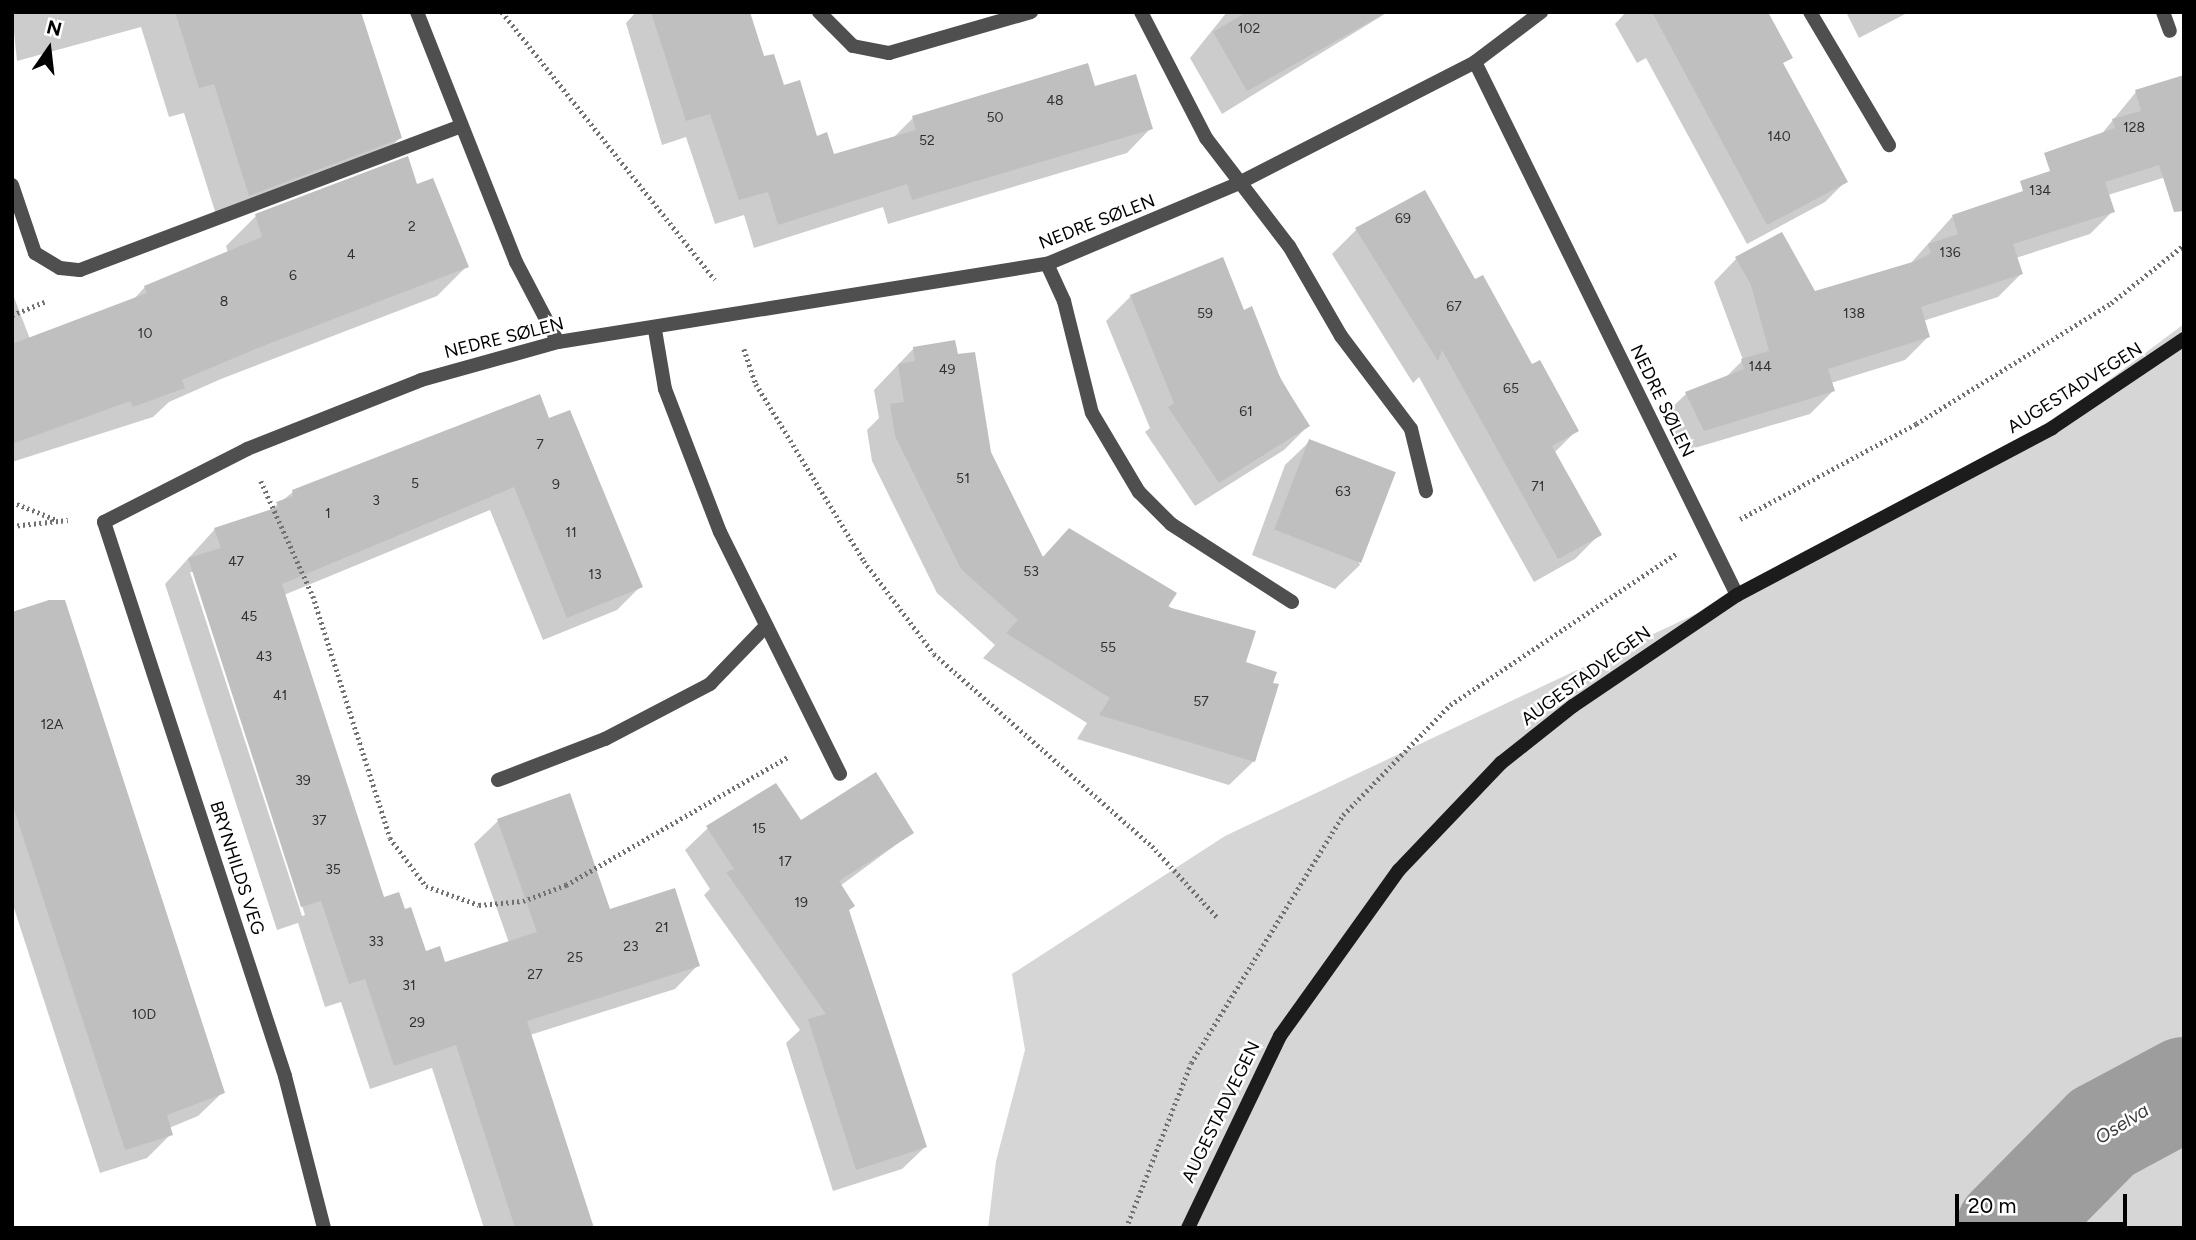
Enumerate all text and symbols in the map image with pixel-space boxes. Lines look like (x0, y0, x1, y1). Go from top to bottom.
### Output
north arrow (14, 14, 84, 84)
text: N (44, 15, 64, 41)
house number: 102 (1238, 21, 1260, 37)
house number: 48 (1046, 93, 1064, 109)
house number: 50 (986, 110, 1004, 126)
house number: 128 (2123, 120, 2145, 136)
house number: 140 (1767, 129, 1791, 145)
house number: 52 (919, 133, 935, 149)
house number: 134 (2029, 183, 2051, 199)
street label: NEDRE SØLEN (1036, 190, 1158, 254)
house number: 69 (1395, 211, 1411, 227)
house number: 2 (408, 219, 416, 235)
house number: 136 (1939, 245, 1961, 261)
house number: 4 (347, 247, 355, 263)
house number: 6 (289, 268, 297, 284)
house number: 8 (220, 294, 228, 310)
house number: 67 (1446, 299, 1462, 315)
house number: 59 (1197, 306, 1213, 322)
house number: 138 (1843, 306, 1865, 322)
street label: NEDRE SØLEN (442, 313, 566, 363)
house number: 10 (138, 326, 152, 342)
street label: AUGESTADVEGEN (2004, 338, 2146, 438)
street label: NEDRE SØLEN (1625, 341, 1699, 461)
house number: 144 (1748, 359, 1772, 375)
house number: 49 (939, 362, 955, 378)
house number: 65 (1503, 381, 1519, 397)
house number: 61 (1239, 404, 1253, 420)
house number: 7 (536, 437, 544, 453)
house number: 51 (956, 471, 970, 487)
house number: 5 (411, 476, 419, 492)
house number: 9 (552, 477, 560, 493)
house number: 71 (1531, 479, 1545, 495)
house number: 63 (1335, 484, 1351, 500)
house number: 3 (372, 493, 380, 509)
house number: 1 (325, 506, 331, 522)
house number: 11 (565, 525, 577, 541)
house number: 47 (228, 554, 244, 570)
house number: 53 (1023, 564, 1039, 580)
house number: 13 (588, 567, 602, 583)
house number: 45 (241, 609, 257, 625)
street label: AUGESTADVEGEN (1517, 622, 1655, 730)
house number: 55 (1100, 640, 1116, 656)
house number: 43 (256, 649, 272, 665)
house number: 41 (273, 688, 287, 704)
house number: 57 (1193, 694, 1209, 710)
house number: 12A (40, 717, 64, 733)
house number: 39 (295, 773, 311, 789)
street label: BRYNHILDS VEG (205, 798, 269, 938)
house number: 37 (311, 813, 327, 829)
house number: 15 (752, 821, 766, 837)
house number: 17 (778, 854, 792, 870)
house number: 35 (325, 862, 341, 878)
house number: 19 (794, 895, 808, 911)
house number: 21 (655, 920, 669, 936)
house number: 33 (368, 934, 384, 950)
house number: 23 (623, 939, 639, 955)
house number: 25 (567, 950, 583, 966)
house number: 27 (527, 967, 543, 983)
house number: 31 (402, 978, 416, 994)
house number: 10D (132, 1007, 156, 1023)
house number: 29 (409, 1015, 425, 1031)
street label: AUGESTADVEGEN (1177, 1038, 1265, 1186)
water label: Oselva (2091, 1099, 2153, 1149)
scale bar (1958, 1180, 2130, 1224)
text: 20 m (1968, 1193, 2016, 1218)

